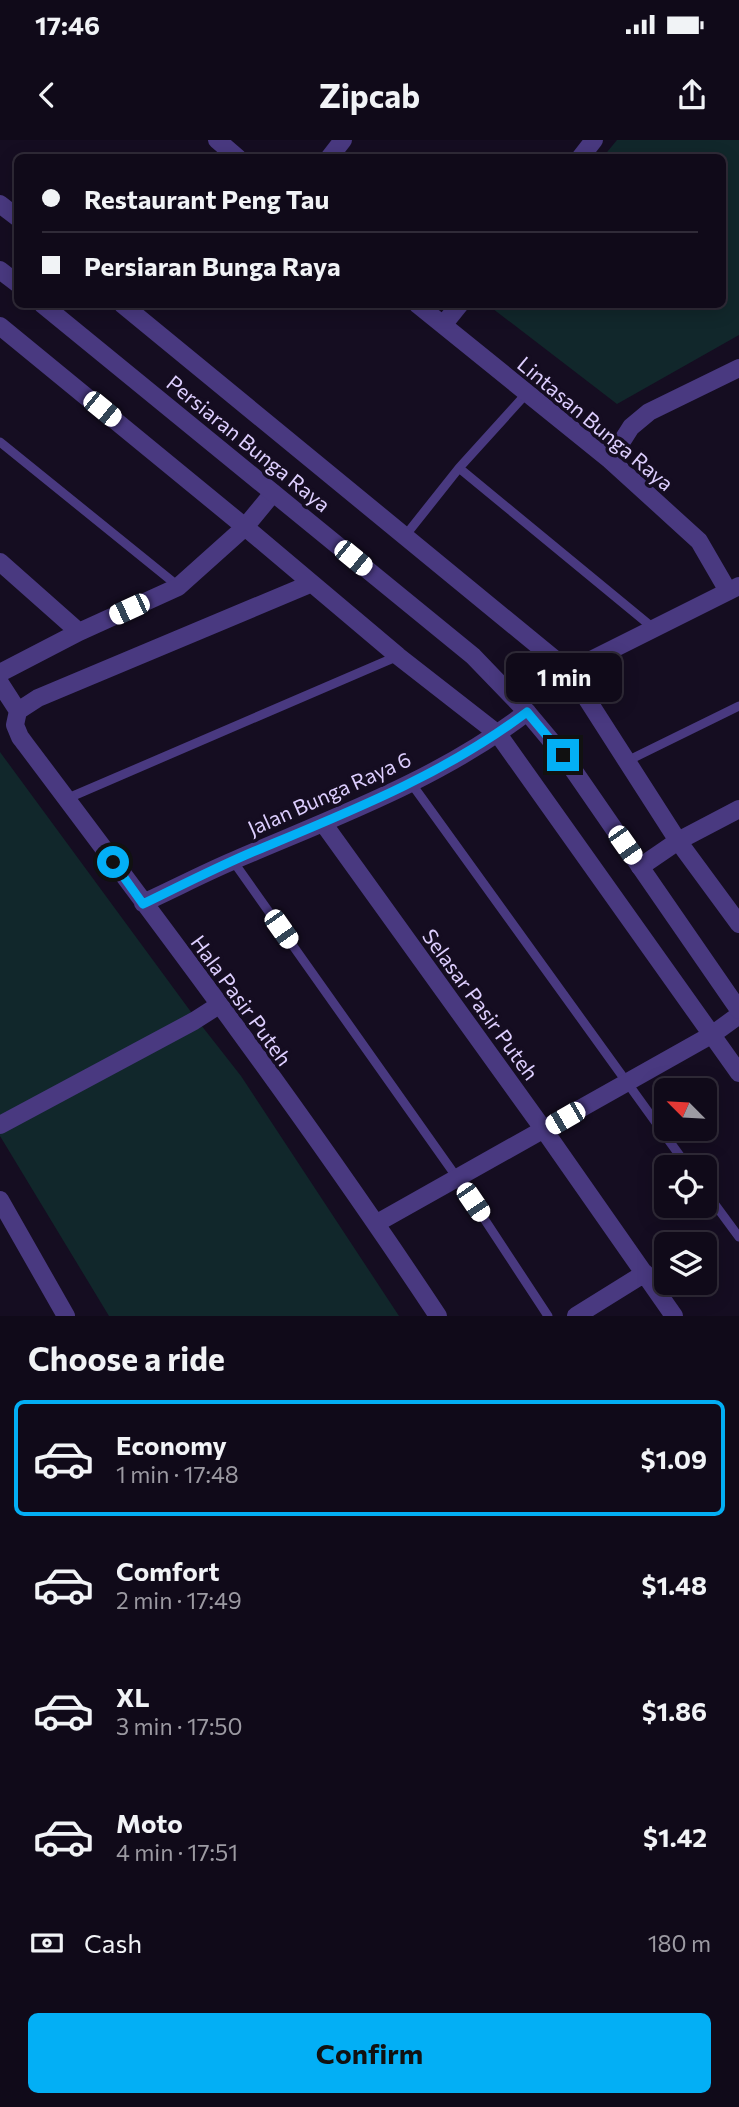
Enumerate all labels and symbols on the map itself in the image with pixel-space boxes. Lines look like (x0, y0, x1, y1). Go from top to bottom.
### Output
street label: Lintasan Bunga Raya (513, 351, 679, 495)
street label: Persiaran Bunga Raya (162, 369, 336, 517)
car (80, 388, 125, 430)
car (331, 537, 376, 579)
car (106, 591, 153, 627)
callout: 1 min (505, 654, 621, 702)
route end (547, 739, 579, 771)
street label: Jalan Bunga Raya 6 (243, 746, 415, 840)
car (605, 822, 646, 868)
route start (97, 846, 129, 878)
car (261, 906, 302, 952)
street label: Selasar Pasir Puteh (418, 924, 544, 1084)
street label: Hala Pasir Puteh (186, 930, 298, 1070)
north arrow (654, 1078, 718, 1141)
car (542, 1098, 589, 1138)
car (453, 1179, 494, 1225)

